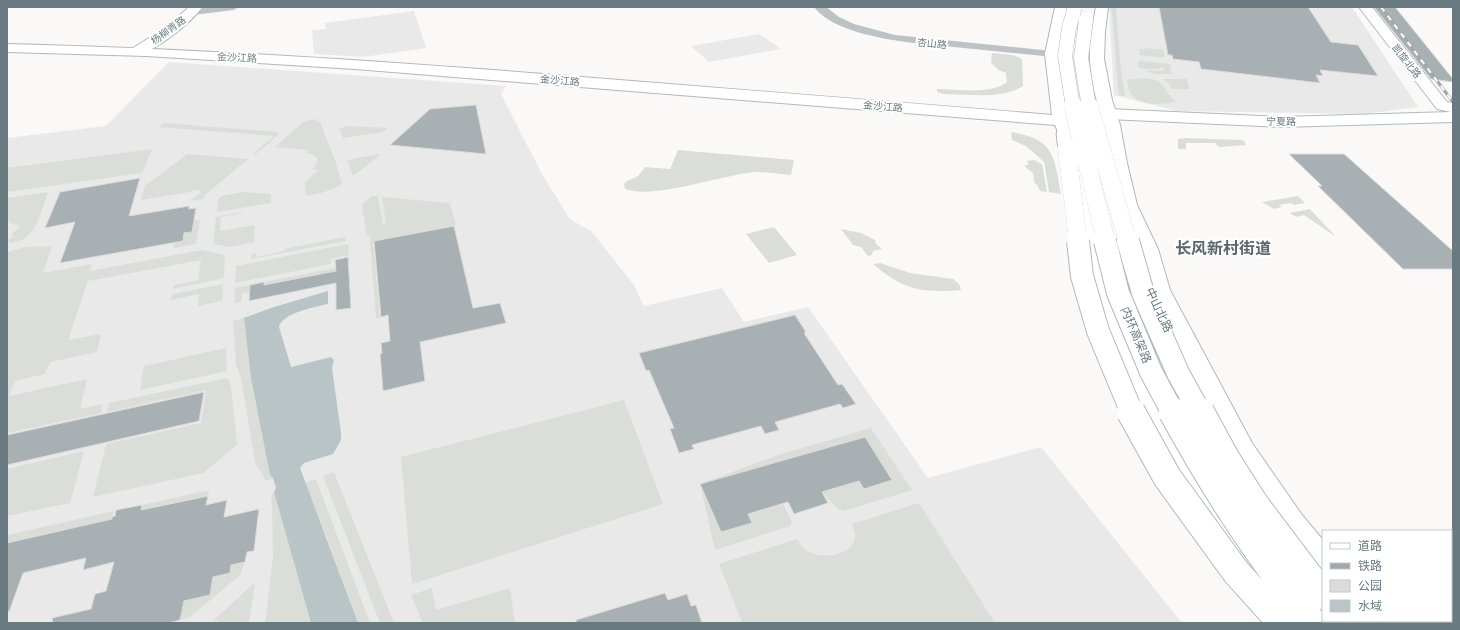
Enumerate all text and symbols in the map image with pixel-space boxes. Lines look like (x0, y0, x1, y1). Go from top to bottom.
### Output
street label: 杨柳青路 (149, 14, 188, 47)
street label: 杏山路 (916, 36, 947, 51)
street label: 凯旋北路 (1390, 42, 1423, 80)
street label: 金沙江路 (217, 51, 257, 64)
street label: 金沙江路 (540, 73, 580, 88)
street label: 金沙江路 (863, 99, 903, 114)
street label: 宁夏路 (1266, 116, 1296, 127)
district label: 长风新村街道 (1175, 239, 1271, 258)
street label: 中山北路 (1143, 285, 1175, 335)
street label: 内环高架路 (1118, 305, 1154, 365)
legend (1322, 530, 1452, 622)
text: 道路 (1358, 539, 1382, 553)
text: 铁路 (1358, 559, 1382, 573)
text: 公园 (1358, 579, 1382, 593)
text: 水域 (1358, 599, 1382, 613)

